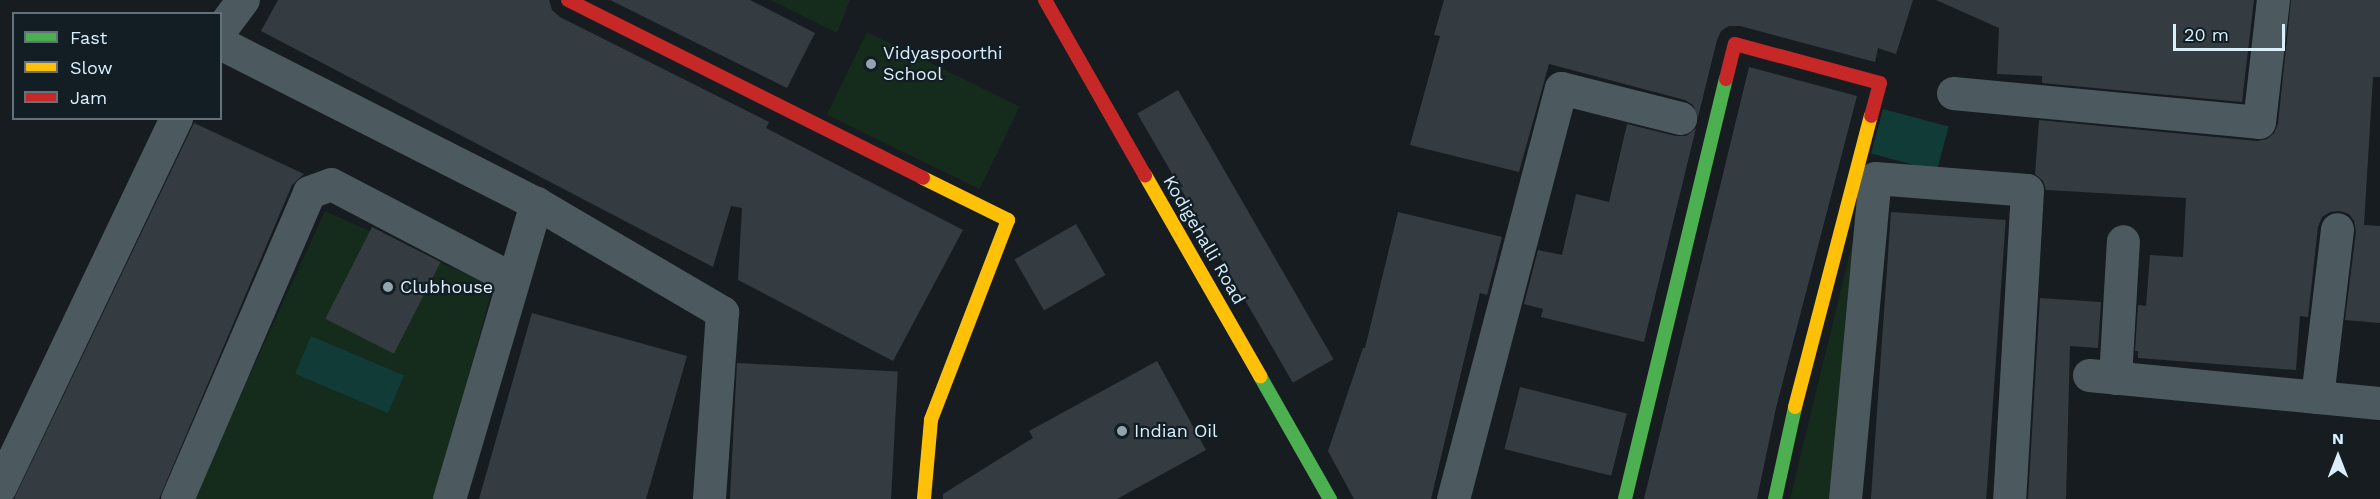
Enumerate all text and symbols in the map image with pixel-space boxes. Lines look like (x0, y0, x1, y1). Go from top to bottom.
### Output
legend (12, 12, 222, 120)
scale bar (2176, 12, 2288, 50)
text: 20 m (2184, 24, 2229, 45)
text: Fast (70, 27, 107, 48)
place label: Vidyaspoorthi School (883, 43, 1003, 86)
text: Slow (70, 57, 113, 78)
marker: Vidyaspoorthi School (864, 57, 878, 71)
text: Jam (70, 87, 107, 108)
street label: Kodigehalli Road (1158, 172, 1250, 308)
place label: Clubhouse (400, 276, 493, 298)
marker: Clubhouse (381, 280, 395, 294)
place label: Indian Oil (1134, 420, 1218, 442)
marker: Indian Oil (1115, 424, 1129, 438)
north arrow (2308, 427, 2368, 487)
text: N (2332, 429, 2344, 448)

